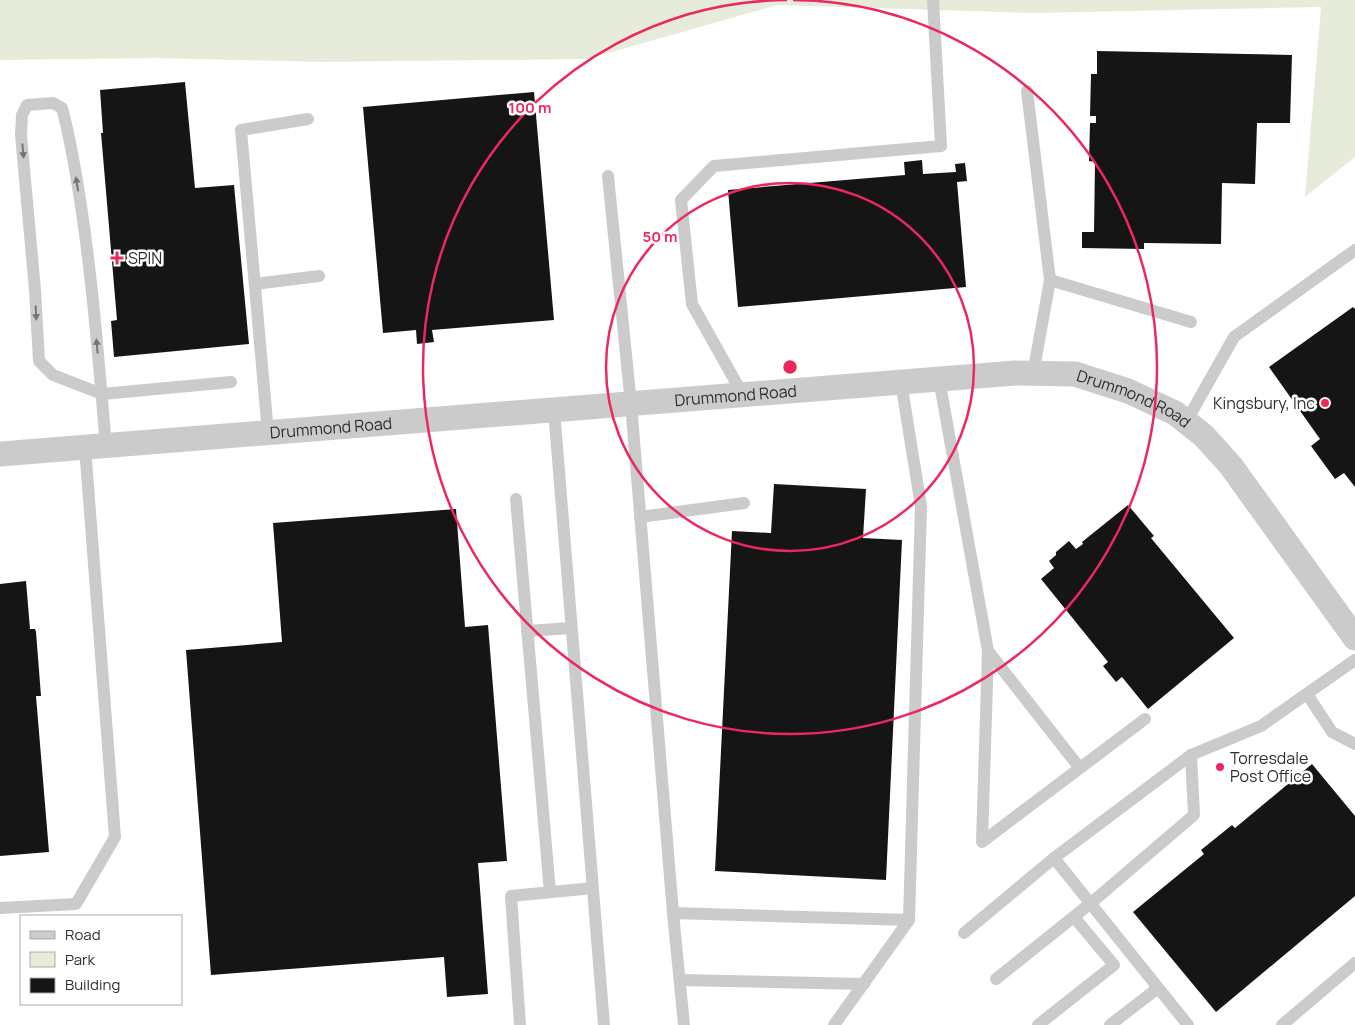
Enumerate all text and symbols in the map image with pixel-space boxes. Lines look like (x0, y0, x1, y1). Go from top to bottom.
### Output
text: 100 m (509, 97, 551, 118)
one-way arrow (19, 144, 27, 160)
one-way arrow (73, 176, 81, 192)
text: 50 m (642, 226, 678, 247)
place label: SPIN (128, 247, 162, 269)
marker: SPIN (110, 251, 124, 265)
one-way arrow (33, 306, 41, 322)
one-way arrow (93, 337, 101, 353)
centre of rings (781, 358, 799, 376)
street label: Drummond Road (1074, 364, 1196, 433)
street label: Drummond Road (674, 379, 798, 411)
place label: Kingsbury, Inc (1213, 392, 1315, 414)
marker: Kingsbury, Inc (1319, 397, 1331, 409)
street label: Drummond Road (269, 412, 393, 443)
place label: Torresdale Post Office (1230, 747, 1311, 787)
marker: Torresdale Post Office (1214, 761, 1226, 773)
legend (20, 915, 182, 1005)
text: Road (65, 924, 101, 945)
text: Park (65, 949, 95, 970)
text: Building (65, 974, 120, 995)

